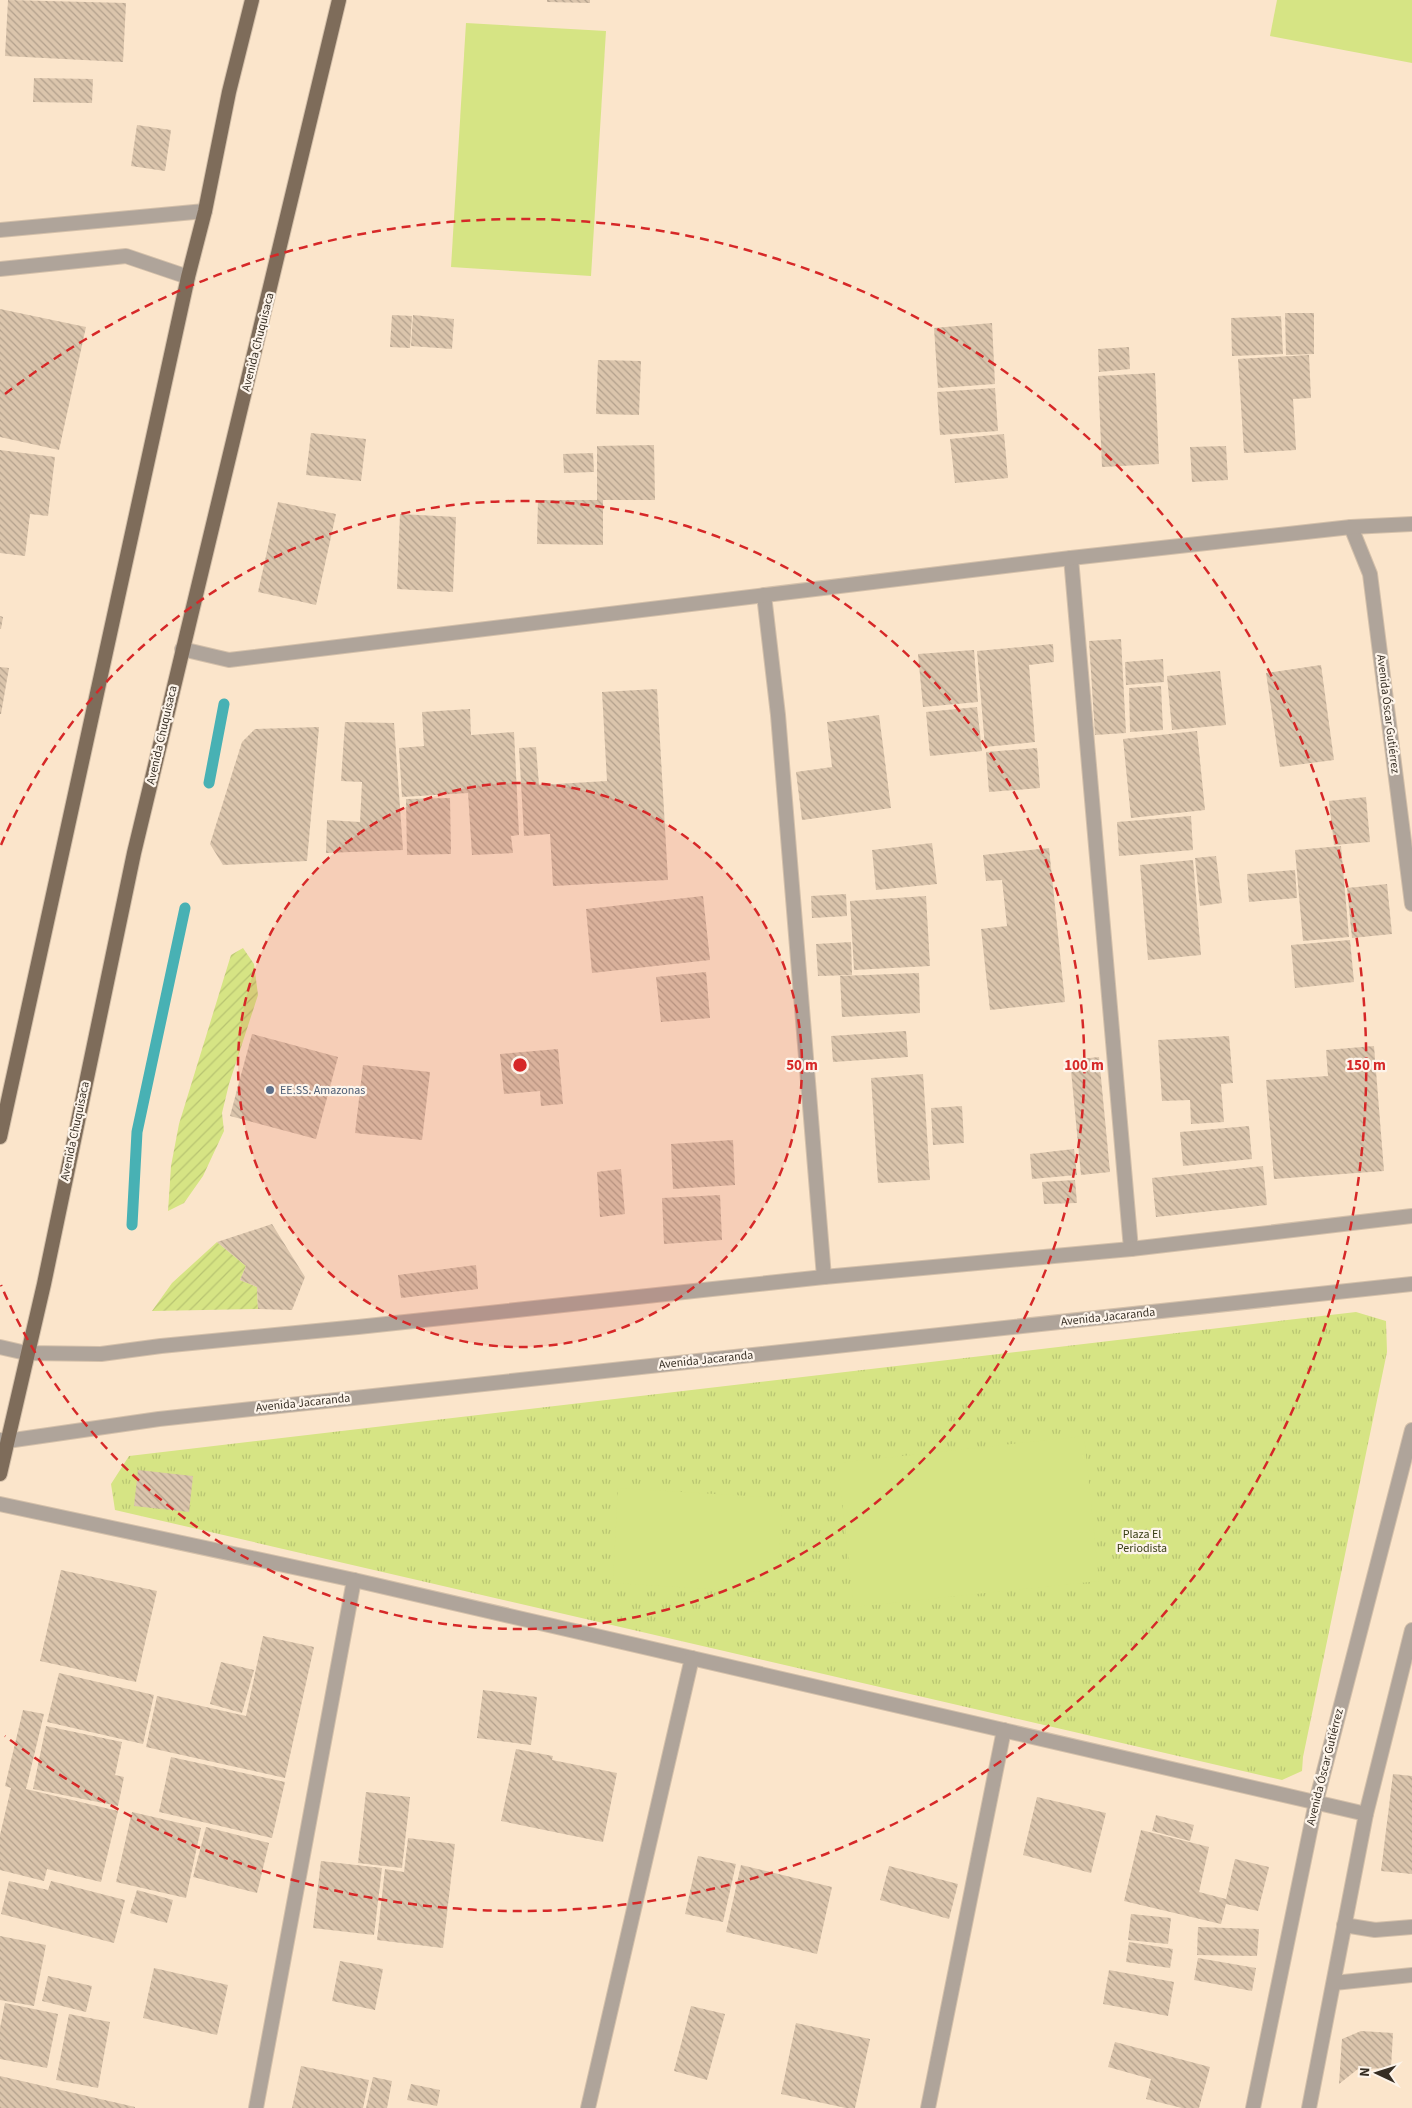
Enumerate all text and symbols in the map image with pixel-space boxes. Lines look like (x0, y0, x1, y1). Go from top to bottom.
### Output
street label: Avenida Chuquisaca (238, 291, 278, 393)
street label: Avenida Óscar Gutiérrez (1372, 654, 1404, 774)
street label: Avenida Chuquisaca (142, 684, 182, 786)
text: 50 m (786, 1055, 818, 1076)
text: 100 m (1064, 1055, 1104, 1076)
text: 150 m (1346, 1055, 1386, 1076)
centre of rings (511, 1056, 529, 1074)
street label: Avenida Chuquisaca (56, 1080, 94, 1182)
place label: EE.SS. Amazonas (280, 1082, 365, 1099)
marker: EE.SS. Amazonas (264, 1084, 276, 1096)
street label: Avenida Jacaranda (1060, 1304, 1156, 1330)
street label: Avenida Jacaranda (658, 1347, 754, 1373)
street label: Avenida Jacaranda (255, 1390, 351, 1416)
park label: Plaza El Periodista (1117, 1526, 1167, 1557)
street label: Avenida Óscar Gutiérrez (1302, 1707, 1348, 1827)
north arrow (1352, 2048, 1402, 2098)
text: N (1355, 2067, 1375, 2078)

